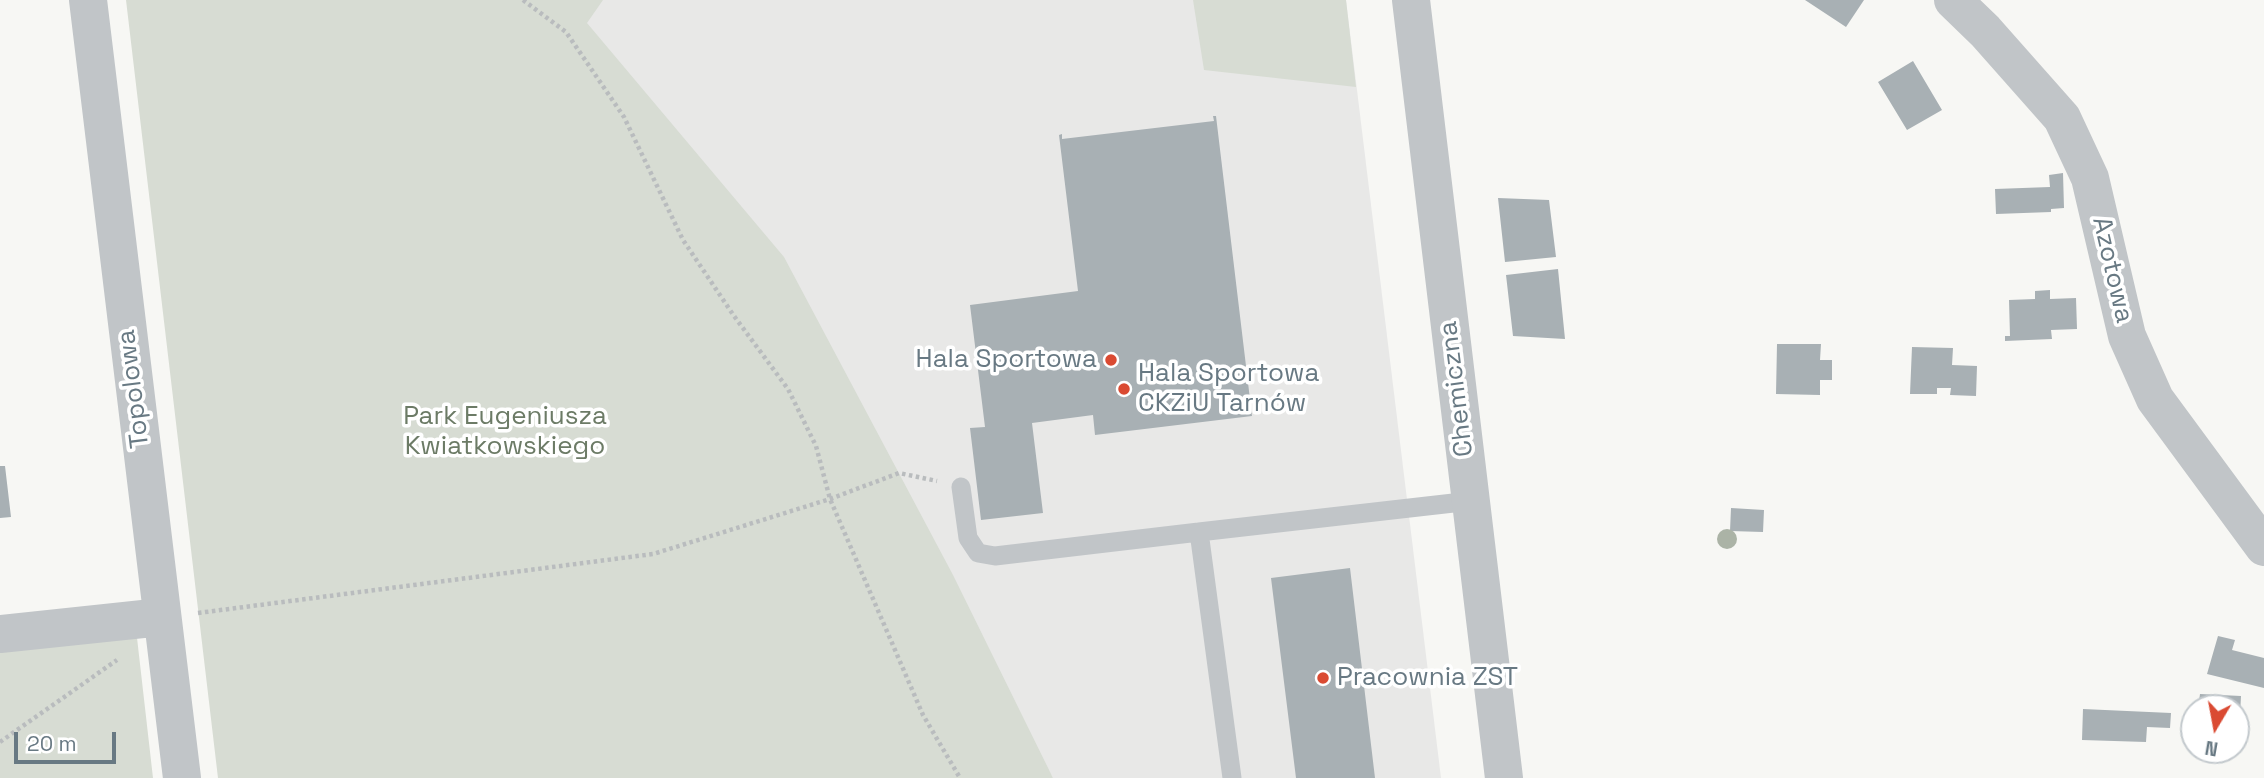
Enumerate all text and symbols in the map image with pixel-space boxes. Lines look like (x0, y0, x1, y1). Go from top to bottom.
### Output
street label: Azotowa (2085, 214, 2139, 326)
street label: Chemiczna (1433, 319, 1481, 459)
street label: Topolowa (111, 328, 157, 450)
place label: Hala Sportowa (916, 344, 1097, 376)
marker: Hala Sportowa (1103, 352, 1119, 368)
place label: Hala Sportowa CKZiU Tarnów (1138, 358, 1319, 420)
marker: Hala Sportowa CKZiU Tarnów (1116, 381, 1132, 397)
park label: Park Eugeniusza Kwiatkowskiego (403, 401, 607, 462)
place label: Pracownia ZST (1337, 662, 1518, 694)
marker: Pracownia ZST (1315, 670, 1331, 686)
north arrow (2180, 694, 2250, 764)
scale bar (18, 718, 119, 762)
text: 20 m (27, 730, 77, 757)
text: N (2203, 735, 2220, 762)

